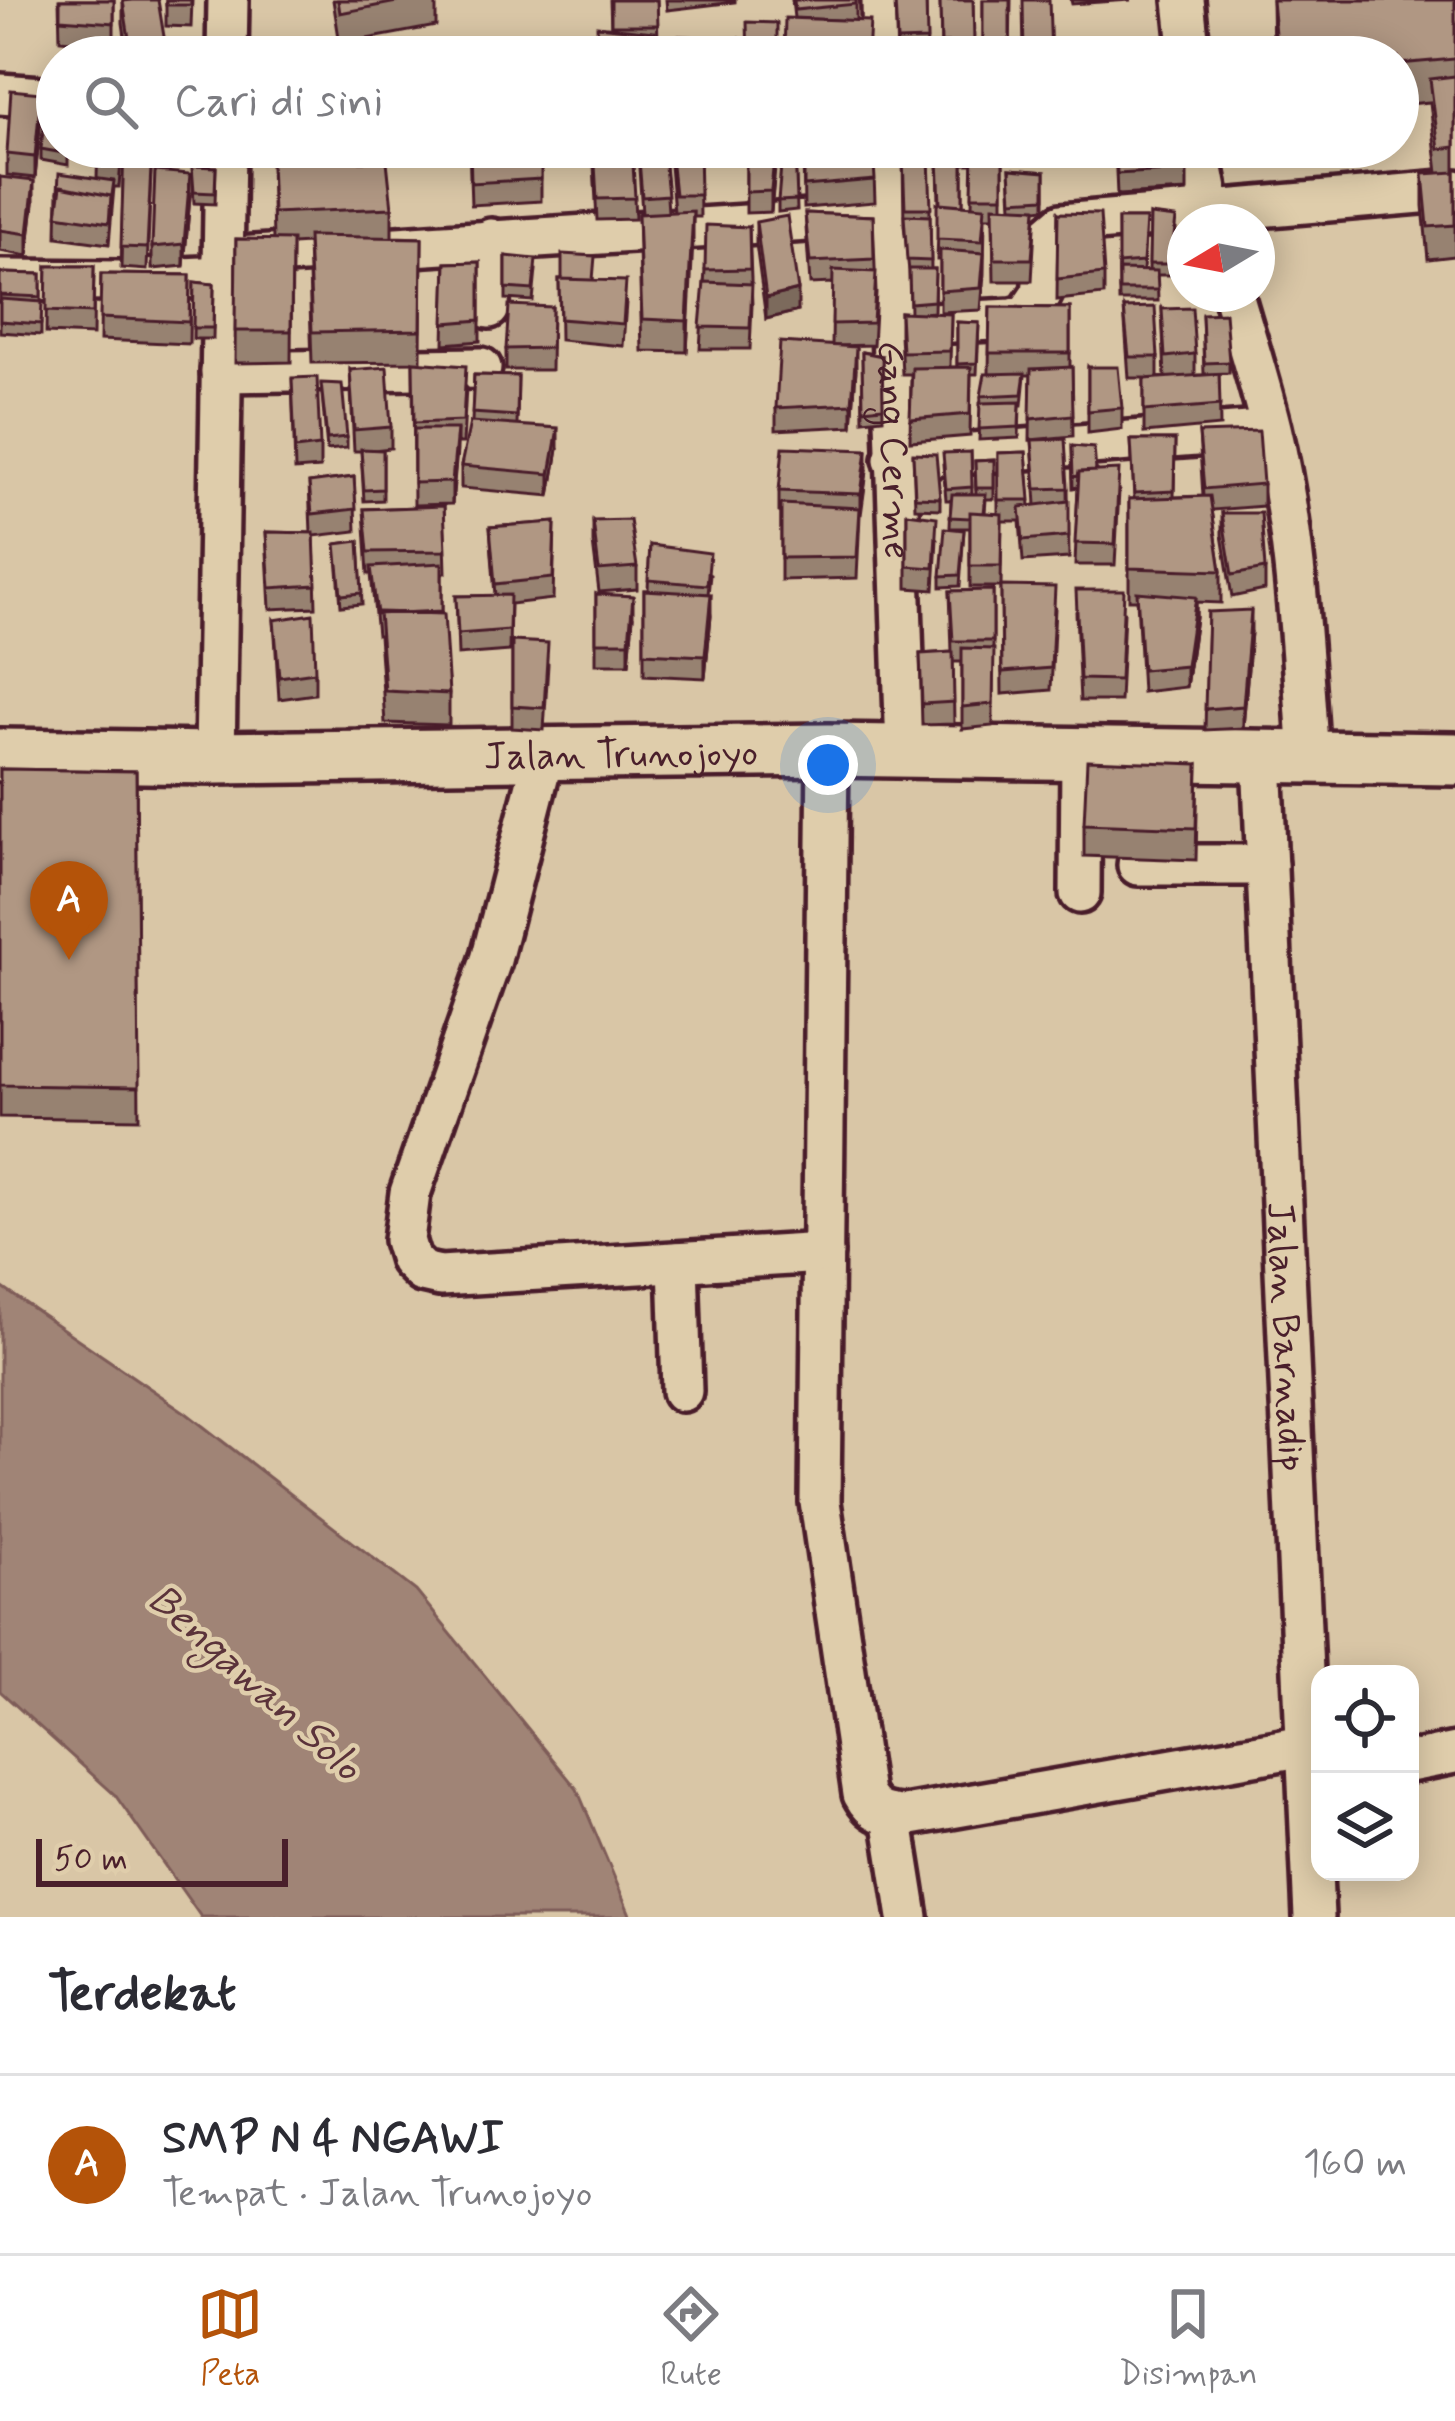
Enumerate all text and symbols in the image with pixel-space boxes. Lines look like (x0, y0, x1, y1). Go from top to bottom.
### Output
search box (36, 36, 1419, 168)
icon: search (78, 69, 144, 135)
text: Cari di sini (174, 73, 383, 132)
north arrow (1167, 204, 1275, 312)
street label: Gang Cerme (863, 340, 922, 560)
street label: Jalan Trunojoyo (484, 729, 758, 783)
your location (798, 735, 858, 795)
pin: A (30, 861, 108, 960)
street label: Jalan Barnadip (1253, 1201, 1316, 1473)
water label: Bengawan Solo (132, 1573, 374, 1799)
map controls (1311, 1665, 1419, 1881)
button: locate (1311, 1665, 1419, 1773)
button: layers (1311, 1773, 1419, 1881)
scale bar (36, 1833, 288, 1886)
text: 50 m (54, 1838, 128, 1882)
text: Terdekat (48, 1962, 236, 2028)
text: SMP N 4 NGAWI (162, 2110, 504, 2169)
text: A (74, 2139, 100, 2190)
text: 160 m (1303, 2139, 1407, 2190)
text: Tempat · Jalan Trunojoyo (162, 2169, 592, 2220)
tab: Peta (197, 2281, 263, 2397)
tab: Rute (658, 2281, 724, 2397)
tab: Disimpan (1119, 2281, 1258, 2397)

